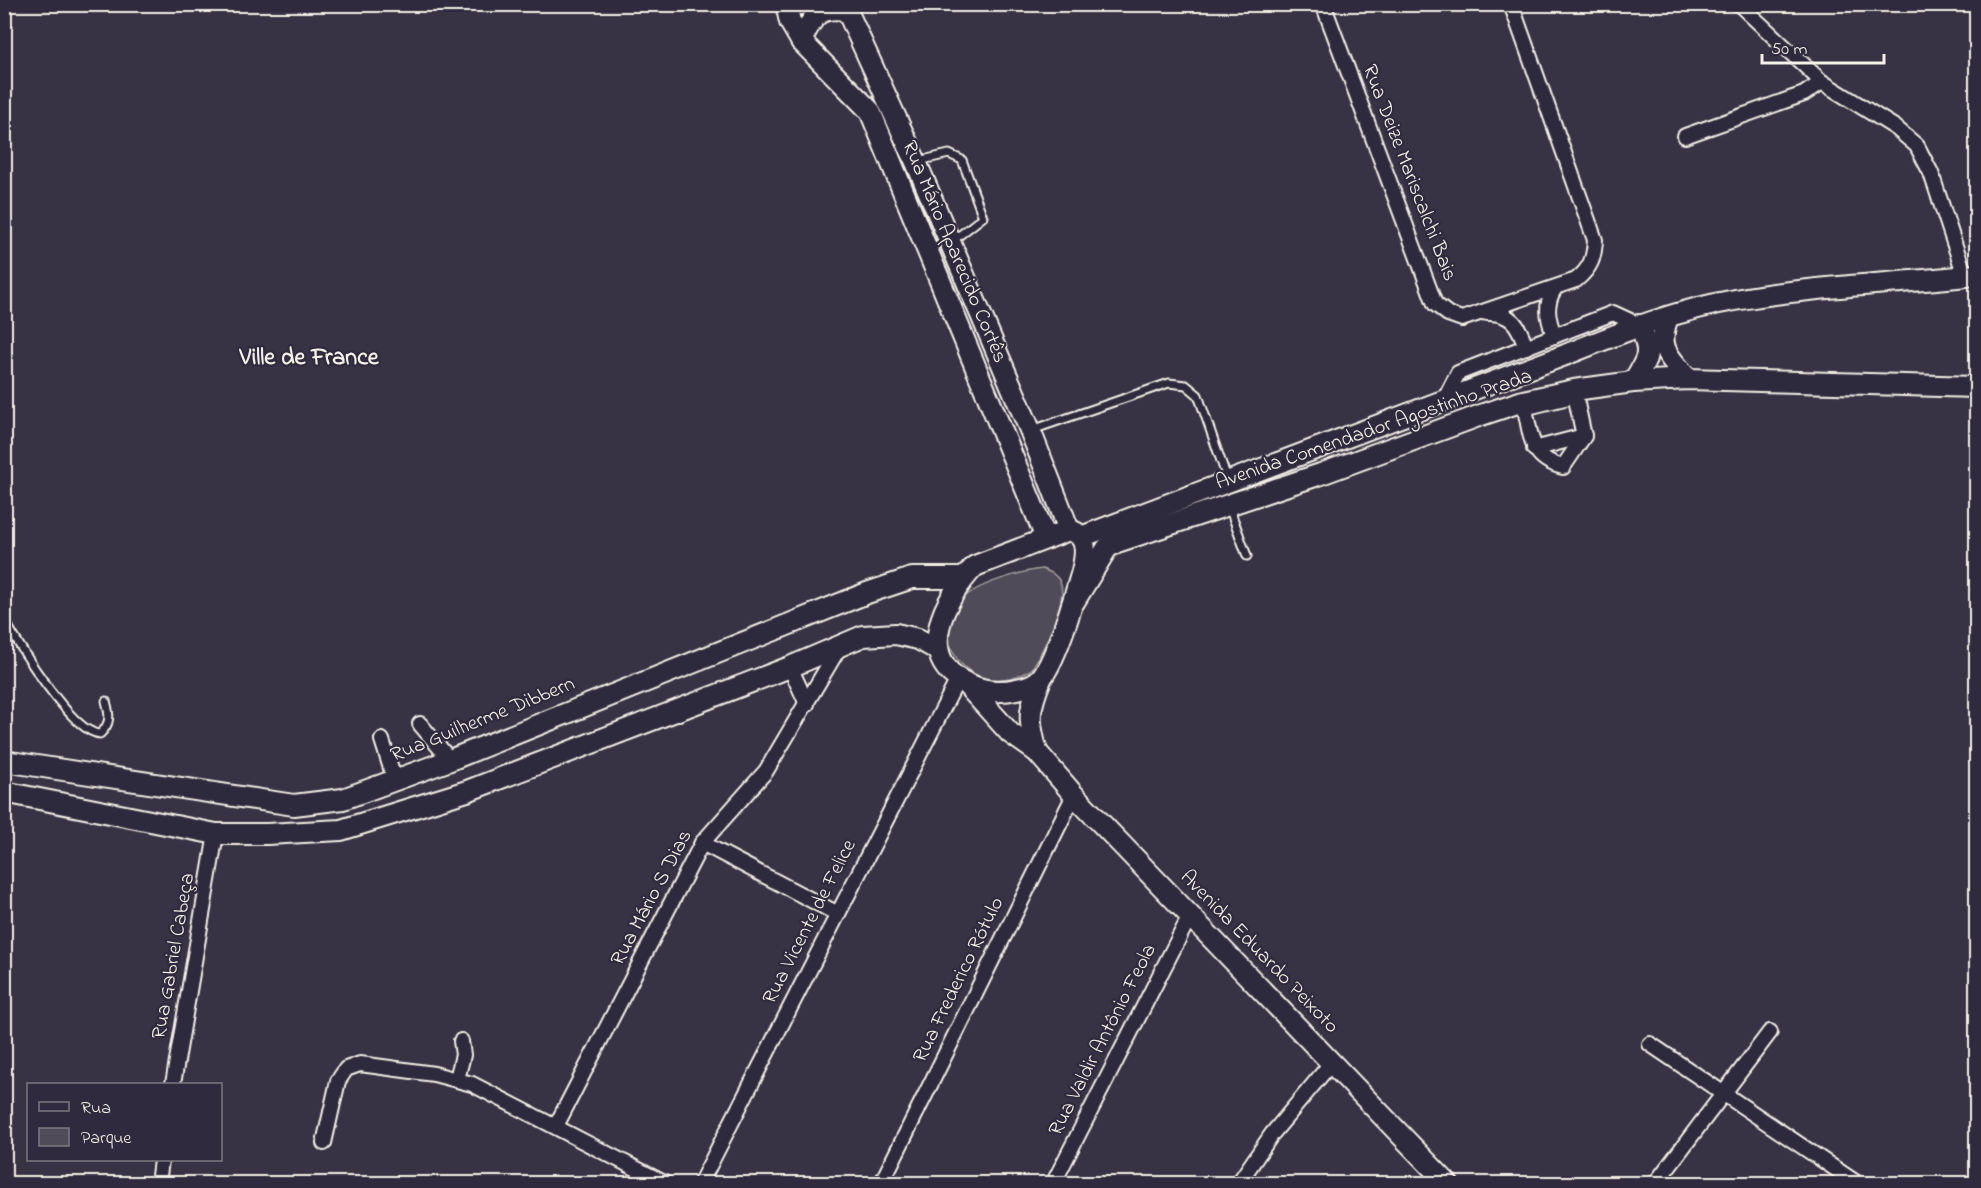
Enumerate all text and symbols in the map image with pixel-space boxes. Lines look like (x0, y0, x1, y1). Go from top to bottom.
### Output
scale bar (1762, 27, 1884, 65)
text: 50 m (1771, 37, 1808, 63)
street label: Rua Deize Mariscalchi Bais (1354, 60, 1464, 286)
street label: Rua Mário Aparecido Cortês (894, 136, 1014, 368)
district label: Ville de France (238, 341, 380, 376)
street label: Avenida Comendador Agostinho Prada (1212, 362, 1537, 500)
street label: Rua Guilherme Dibbern (386, 669, 580, 771)
street label: Rua Mário S Dias (604, 825, 700, 971)
street label: Rua Vicente de Felice (756, 834, 865, 1010)
street label: Avenida Eduardo Peixoto (1173, 863, 1345, 1041)
street label: Rua Gabriel Cabeça (145, 871, 203, 1041)
street label: Rua Frederico Rótulo (906, 892, 1012, 1068)
street label: Rua Valdir Antônio Feola (1042, 939, 1164, 1141)
legend (27, 1083, 222, 1161)
text: Rua (81, 1096, 111, 1122)
text: Parque (81, 1126, 132, 1152)

